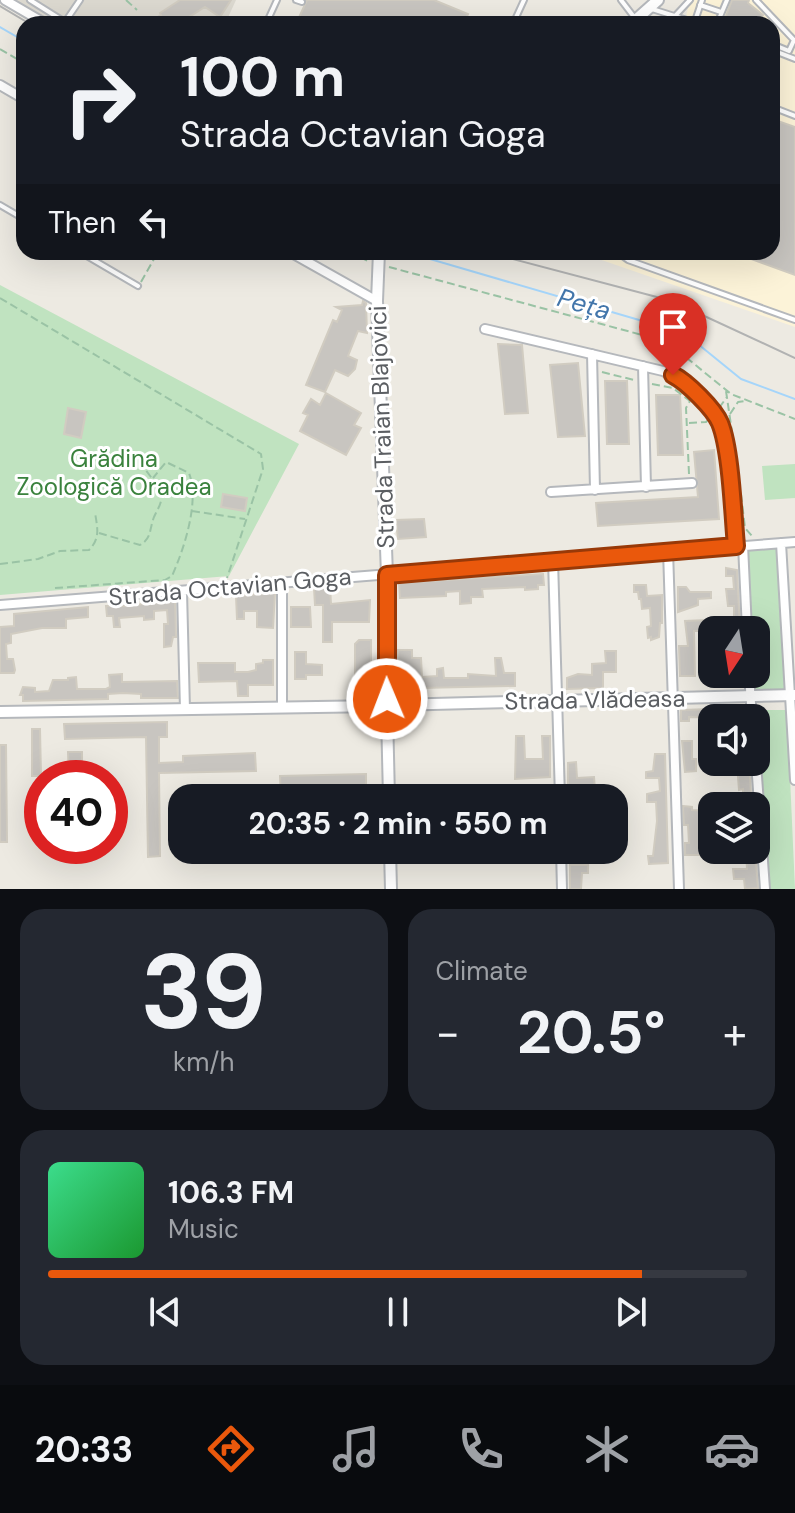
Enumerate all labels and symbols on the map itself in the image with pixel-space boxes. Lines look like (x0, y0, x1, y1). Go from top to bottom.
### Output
water label: Peța (553, 280, 615, 328)
pin (639, 293, 707, 375)
street label: Strada Traian Blajovici (362, 305, 401, 549)
park label: Grădina Zoologică Oradea (16, 443, 212, 502)
street label: Strada Octavian Goga (107, 560, 353, 613)
north arrow (698, 616, 770, 688)
position arrow (345, 657, 429, 741)
street label: Strada Vlădeasa (504, 682, 686, 717)
speed limit sign: 40 (24, 760, 128, 864)

